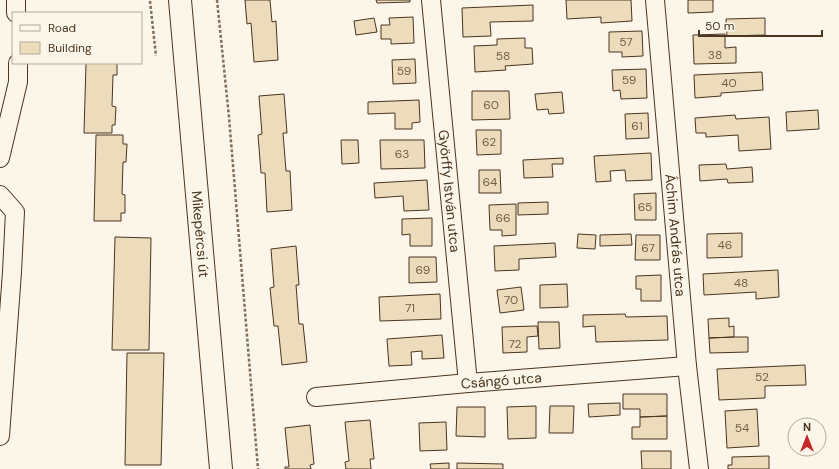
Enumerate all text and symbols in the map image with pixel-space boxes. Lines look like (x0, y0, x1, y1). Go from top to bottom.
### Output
legend (12, 12, 142, 64)
scale bar (699, 12, 822, 38)
text: 50 m (705, 18, 734, 34)
text: Road (48, 20, 76, 36)
house number: 57 (619, 34, 633, 50)
text: Building (48, 40, 92, 56)
house number: 38 (708, 47, 722, 63)
house number: 58 (496, 48, 510, 64)
house number: 59 (397, 63, 411, 79)
house number: 59 (622, 72, 636, 88)
house number: 40 (721, 75, 737, 91)
house number: 60 (483, 97, 499, 113)
house number: 61 (631, 118, 643, 134)
street label: Györffy István utca (435, 129, 464, 253)
house number: 62 (482, 134, 496, 150)
house number: 63 (395, 146, 409, 162)
street label: Áchim András utca (661, 173, 690, 297)
house number: 64 (483, 174, 497, 190)
street label: Mikepércsi út (188, 190, 213, 278)
house number: 65 (638, 199, 652, 215)
house number: 66 (495, 210, 511, 226)
house number: 46 (718, 237, 732, 253)
house number: 67 (641, 240, 655, 256)
house number: 69 (416, 262, 430, 278)
house number: 48 (734, 275, 748, 291)
house number: 70 (504, 292, 518, 308)
house number: 71 (405, 300, 415, 316)
house number: 72 (508, 336, 522, 352)
street label: Csángó utca (460, 368, 542, 393)
house number: 52 (755, 369, 769, 385)
north arrow (787, 417, 827, 457)
house number: 54 (735, 420, 749, 436)
text: N (803, 420, 811, 434)

